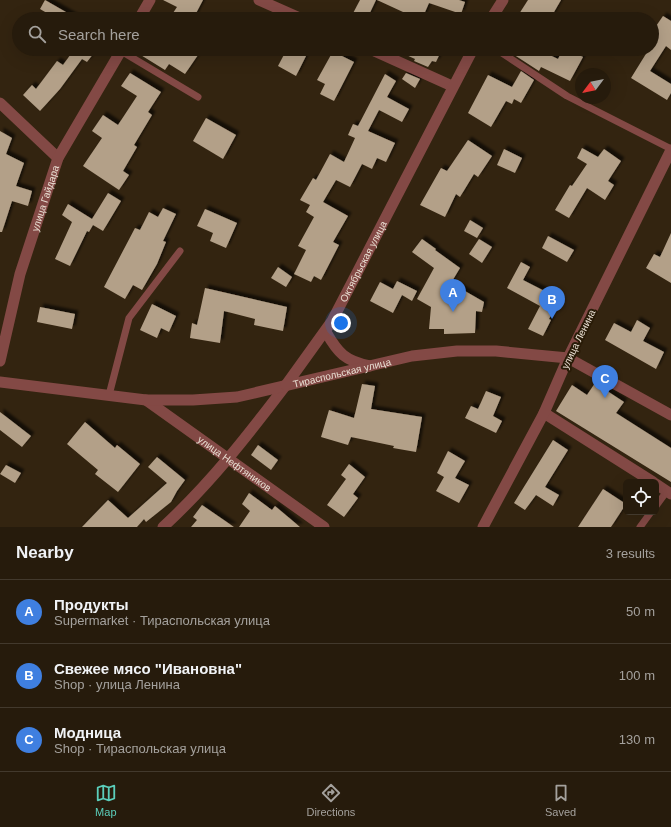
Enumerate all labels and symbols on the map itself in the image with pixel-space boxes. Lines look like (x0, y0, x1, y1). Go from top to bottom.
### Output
north arrow (575, 68, 611, 104)
street label: улица Гайдара (29, 164, 61, 233)
street label: Октябрьская улица (338, 219, 389, 304)
pin: A (440, 279, 466, 312)
pin: B (539, 286, 565, 319)
street label: улица Ленина (559, 307, 598, 371)
your location (331, 313, 351, 333)
street label: Тираспольская улица (292, 356, 392, 390)
pin: C (592, 365, 618, 398)
street label: улица Нефтяников (196, 434, 273, 494)

